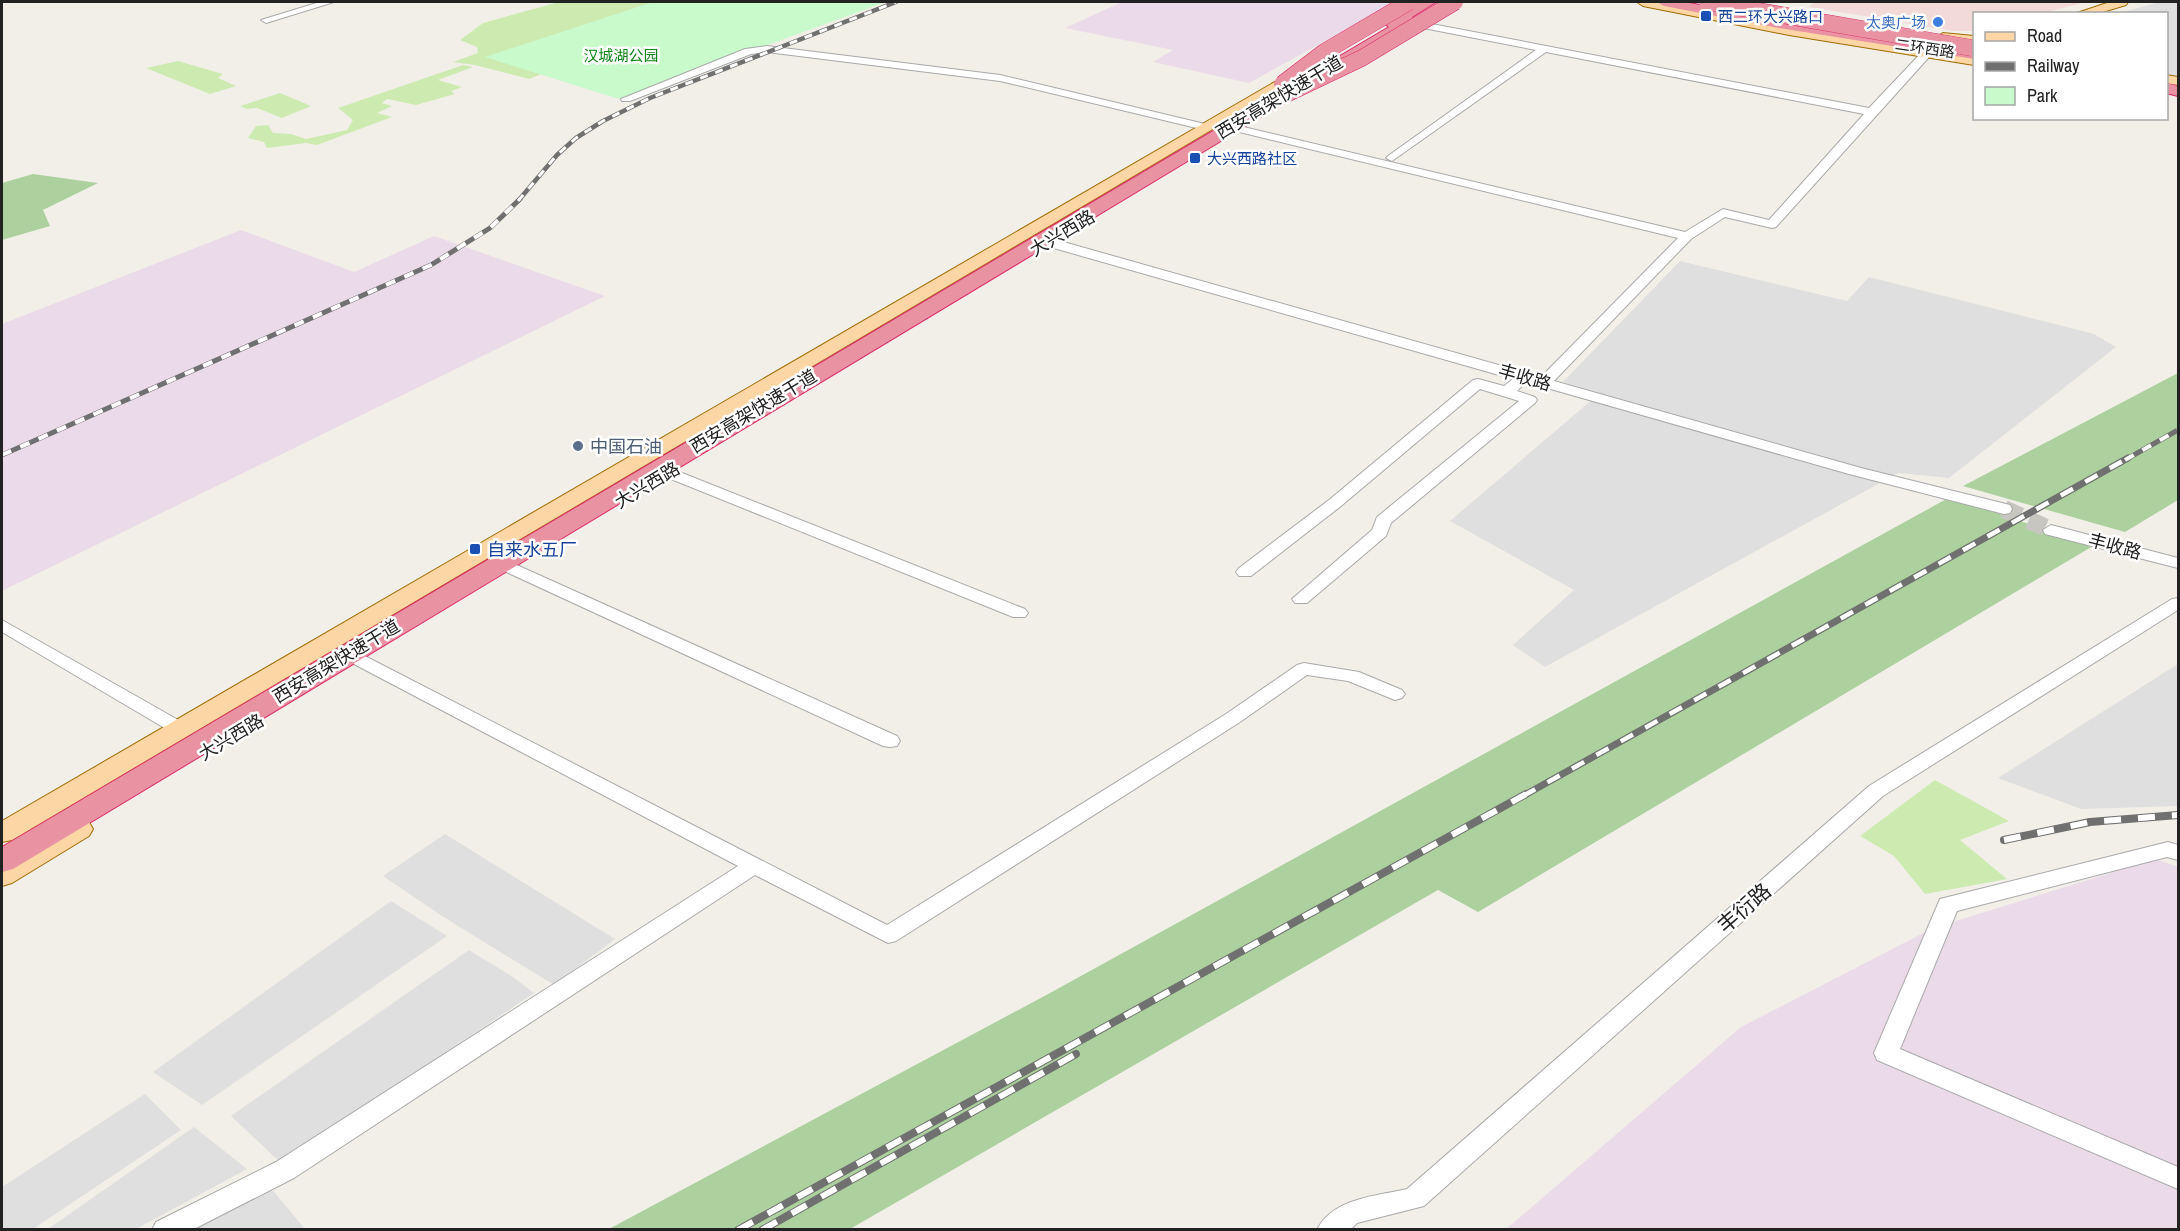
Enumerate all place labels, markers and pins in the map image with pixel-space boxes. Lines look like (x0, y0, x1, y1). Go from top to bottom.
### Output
place label: 西二环大兴路口 (1718, 6, 1823, 27)
marker: 西二环大兴路口 (1699, 9, 1713, 23)
place label: 太奥广场 (1866, 12, 1926, 33)
marker: 太奥广场 (1931, 15, 1945, 29)
place label: 大兴西路社区 (1207, 148, 1297, 169)
marker: 大兴西路社区 (1188, 151, 1202, 165)
place label: 中国石油 (590, 434, 662, 459)
marker: 中国石油 (571, 439, 585, 453)
place label: 自来水五厂 (487, 537, 577, 562)
marker: 自来水五厂 (468, 542, 482, 556)

